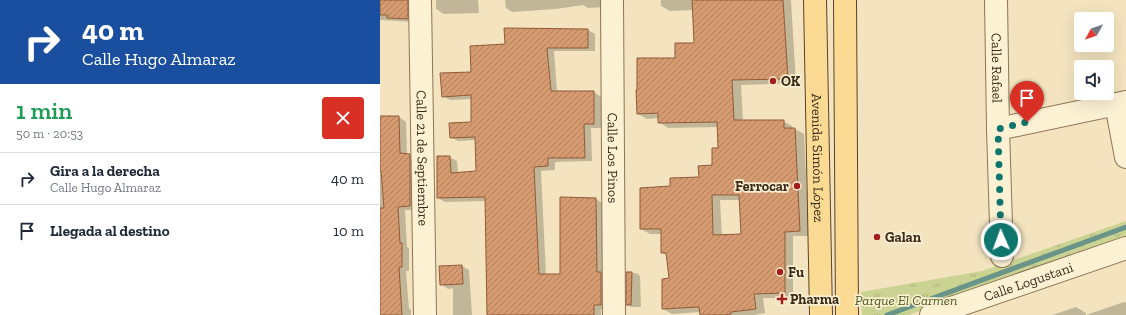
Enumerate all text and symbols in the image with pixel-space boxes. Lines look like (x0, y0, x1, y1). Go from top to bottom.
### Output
north arrow (1074, 12, 1114, 52)
map controls (1074, 12, 1114, 100)
text: 40 m (82, 14, 144, 47)
icon: right (16, 16, 68, 68)
street label: Calle Rafael (988, 33, 1006, 103)
text: Calle Hugo Almaraz (82, 48, 236, 70)
button: sound (1074, 60, 1114, 100)
place label: OK (781, 73, 801, 90)
marker: OK (768, 76, 778, 86)
pin (1010, 81, 1044, 122)
icon: arrive (1016, 87, 1038, 109)
street label: Calle 21 de Septiembre (413, 90, 432, 226)
street label: Avenida Simón López (808, 93, 828, 223)
text: 1 min (16, 96, 72, 125)
button: close (322, 97, 364, 139)
street label: Calle Los Pinos (604, 113, 622, 203)
text: 50 m · 20:53 (16, 126, 83, 141)
text: Gira a la derecha (50, 162, 160, 180)
icon: right (16, 168, 38, 190)
text: 40 m (331, 170, 364, 188)
place label: Ferrocar (735, 178, 789, 195)
text: Calle Hugo Almaraz (50, 180, 161, 195)
marker: Ferrocar (792, 181, 802, 191)
position arrow (980, 219, 1022, 261)
icon: arrive (16, 220, 38, 242)
text: Llegada al destino (50, 222, 170, 240)
text: 10 m (333, 222, 364, 240)
place label: Galan (885, 229, 922, 246)
marker: Galan (872, 232, 882, 242)
street label: Calle Logustani (981, 258, 1075, 305)
place label: Fu (788, 264, 804, 281)
marker: Fu (775, 267, 785, 277)
place label: Pharma (790, 291, 839, 308)
park label: Parque El Carmen (855, 292, 957, 309)
marker: Pharma (777, 294, 787, 304)

